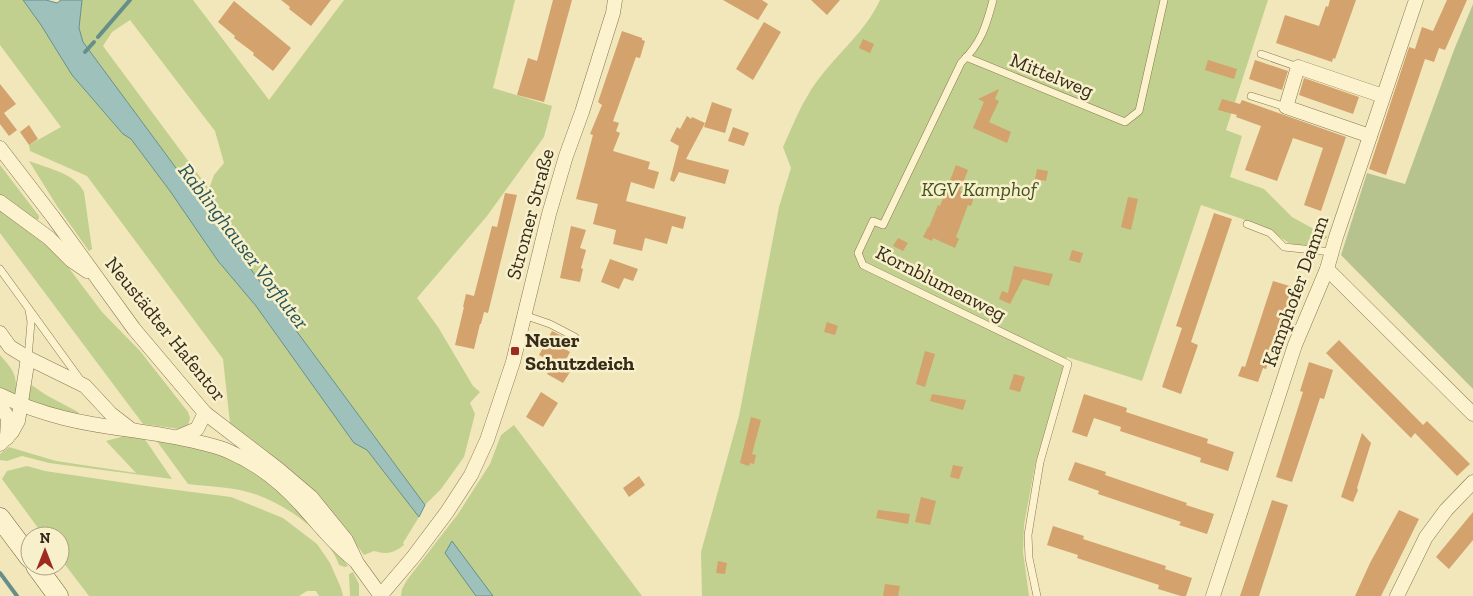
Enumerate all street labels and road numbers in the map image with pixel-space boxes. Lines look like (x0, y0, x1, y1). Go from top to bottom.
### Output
street label: Mittelweg (1007, 47, 1097, 103)
street label: Stromer Straße (501, 146, 559, 282)
street label: Kamphofer Damm (1257, 212, 1334, 370)
street label: Kornblumenweg (872, 240, 1010, 326)
street label: Neustädter Hafentor (100, 252, 232, 406)

